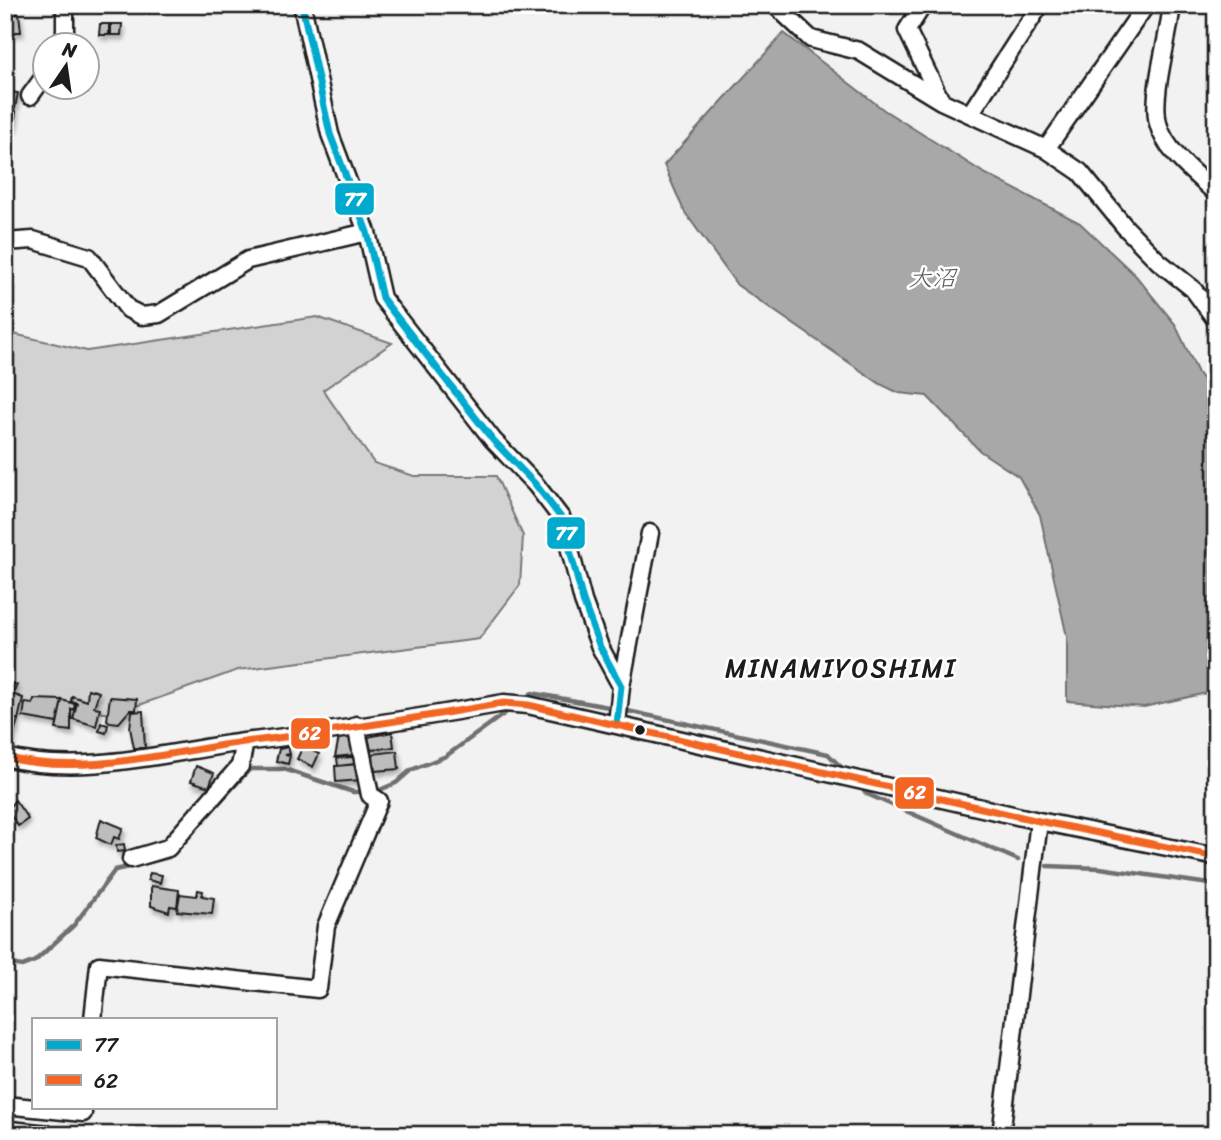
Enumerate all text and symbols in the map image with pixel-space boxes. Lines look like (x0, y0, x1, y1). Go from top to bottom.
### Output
north arrow (32, 32, 102, 102)
text: N (59, 32, 81, 68)
line badge: 77 (334, 182, 375, 216)
text: 77 (344, 183, 368, 216)
water label: 大沼 (908, 257, 958, 299)
line badge: 77 (546, 516, 586, 550)
text: 77 (555, 517, 579, 550)
district label: MINAMIYOSHIMI (725, 645, 957, 691)
line badge: 62 (290, 717, 331, 750)
text: 62 (298, 717, 321, 750)
unlabelled marker (633, 723, 647, 737)
line badge: 62 (894, 776, 935, 810)
text: 62 (903, 776, 926, 809)
legend (32, 1018, 276, 1108)
text: 77 (94, 1026, 120, 1064)
text: 62 (94, 1062, 118, 1100)

